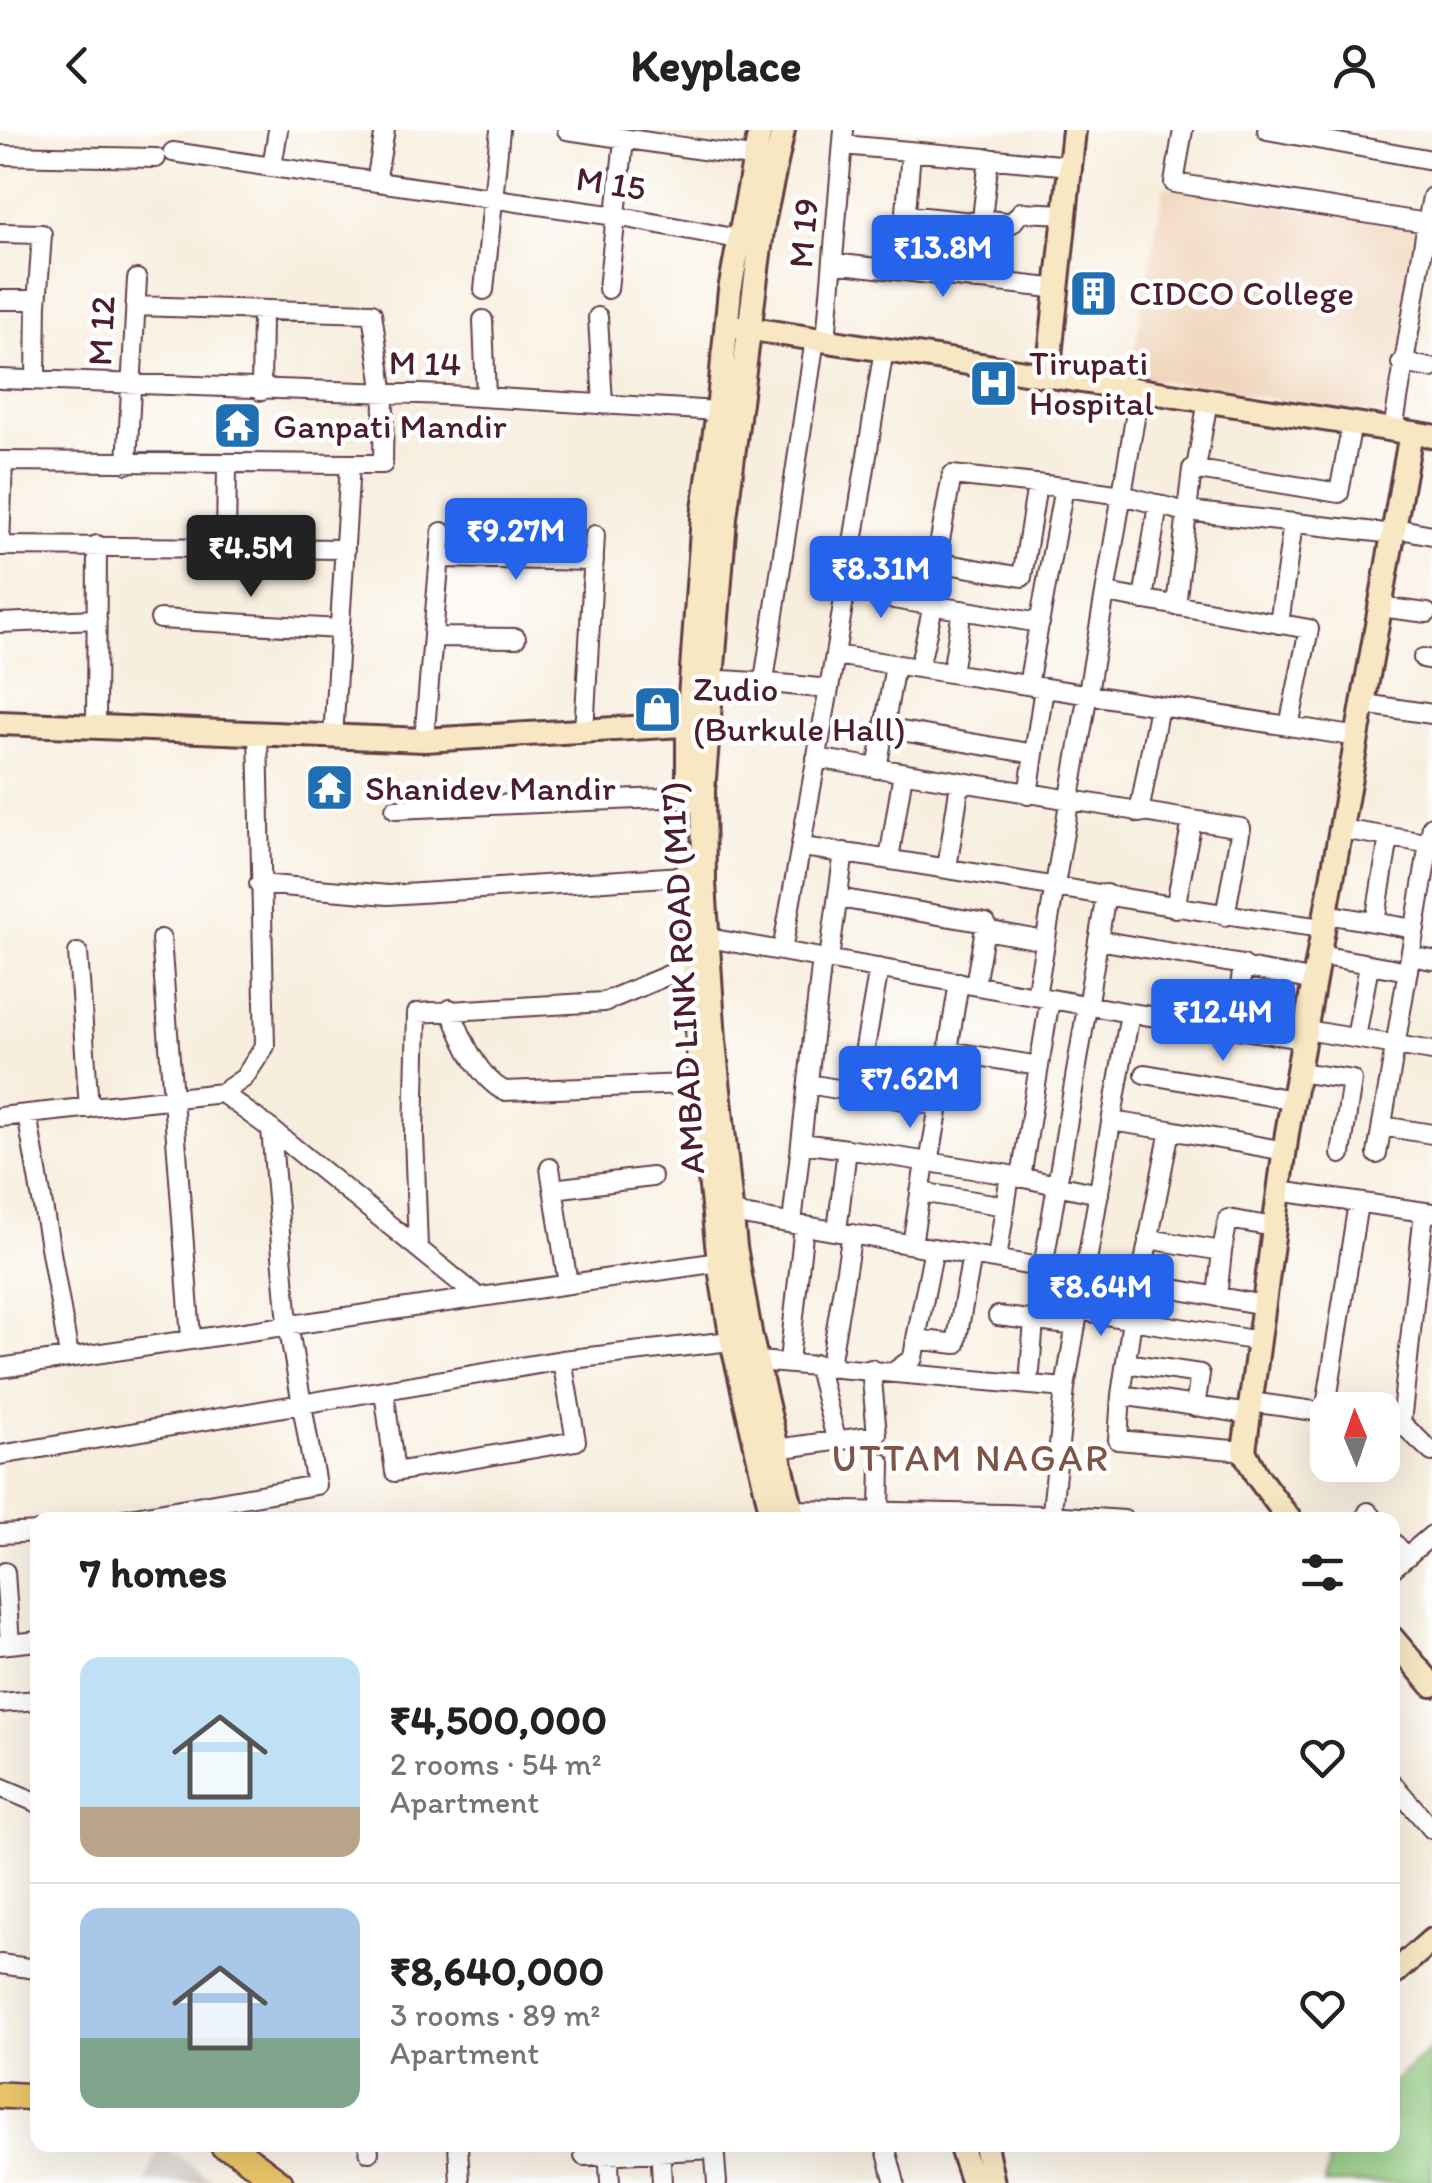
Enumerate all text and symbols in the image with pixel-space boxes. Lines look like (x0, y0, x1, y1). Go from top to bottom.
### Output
icon: back (50, 38, 105, 93)
text: Keyplace (631, 38, 801, 92)
icon: person (1327, 38, 1382, 93)
street label: M 15 (573, 157, 649, 209)
street label: M 19 (779, 196, 827, 270)
pin: ₹13.8M (862, 215, 1024, 300)
text: ₹13.8M (894, 228, 992, 266)
building icon: CIDCO College (1068, 267, 1120, 319)
place label: CIDCO College (1129, 272, 1354, 314)
street label: M 12 (78, 295, 124, 367)
street label: M 14 (388, 341, 462, 385)
place label: Tirupati Hospital (1029, 342, 1154, 424)
hospital icon: Tirupati Hospital (968, 357, 1020, 409)
temple icon: Ganpati Mandir (212, 400, 264, 452)
place label: Ganpati Mandir (273, 405, 507, 447)
pin: ₹9.27M (435, 498, 597, 583)
text: ₹9.27M (467, 511, 565, 549)
pin: ₹4.5M (181, 515, 321, 600)
text: ₹4.5M (209, 528, 293, 566)
pin: ₹8.31M (800, 536, 962, 621)
text: ₹8.31M (832, 549, 930, 587)
place label: Zudio (Burkule Hall) (693, 668, 906, 750)
shop icon: Zudio (Burkule Hall) (632, 683, 684, 735)
temple icon: Shanidev Mandir (304, 762, 356, 814)
place label: Shanidev Mandir (365, 767, 616, 809)
street label: AMBAD LINK ROAD (M17) (651, 781, 713, 1175)
pin: ₹12.4M (1142, 979, 1304, 1064)
text: ₹12.4M (1173, 992, 1273, 1030)
pin: ₹7.62M (829, 1046, 991, 1131)
text: ₹7.62M (861, 1059, 959, 1097)
pin: ₹8.64M (1020, 1254, 1182, 1339)
text: ₹8.64M (1050, 1267, 1152, 1305)
north arrow (1310, 1392, 1400, 1482)
map controls (1310, 1392, 1400, 1482)
district label: UTTAM NAGAR (832, 1435, 1110, 1481)
icon: filters (1295, 1545, 1350, 1600)
text: 7 homes (80, 1547, 227, 1598)
text: ₹4,500,000 (390, 1694, 607, 1745)
icon: home (160, 1697, 280, 1817)
icon: heart (1295, 1730, 1350, 1785)
text: 2 rooms · 54 m² (390, 1745, 602, 1783)
text: Apartment (390, 1783, 539, 1821)
text: ₹8,640,000 (390, 1945, 604, 1996)
icon: home (160, 1948, 280, 2068)
icon: heart (1295, 1981, 1350, 2036)
text: 3 rooms · 89 m² (390, 1996, 601, 2034)
text: Apartment (390, 2034, 539, 2072)

